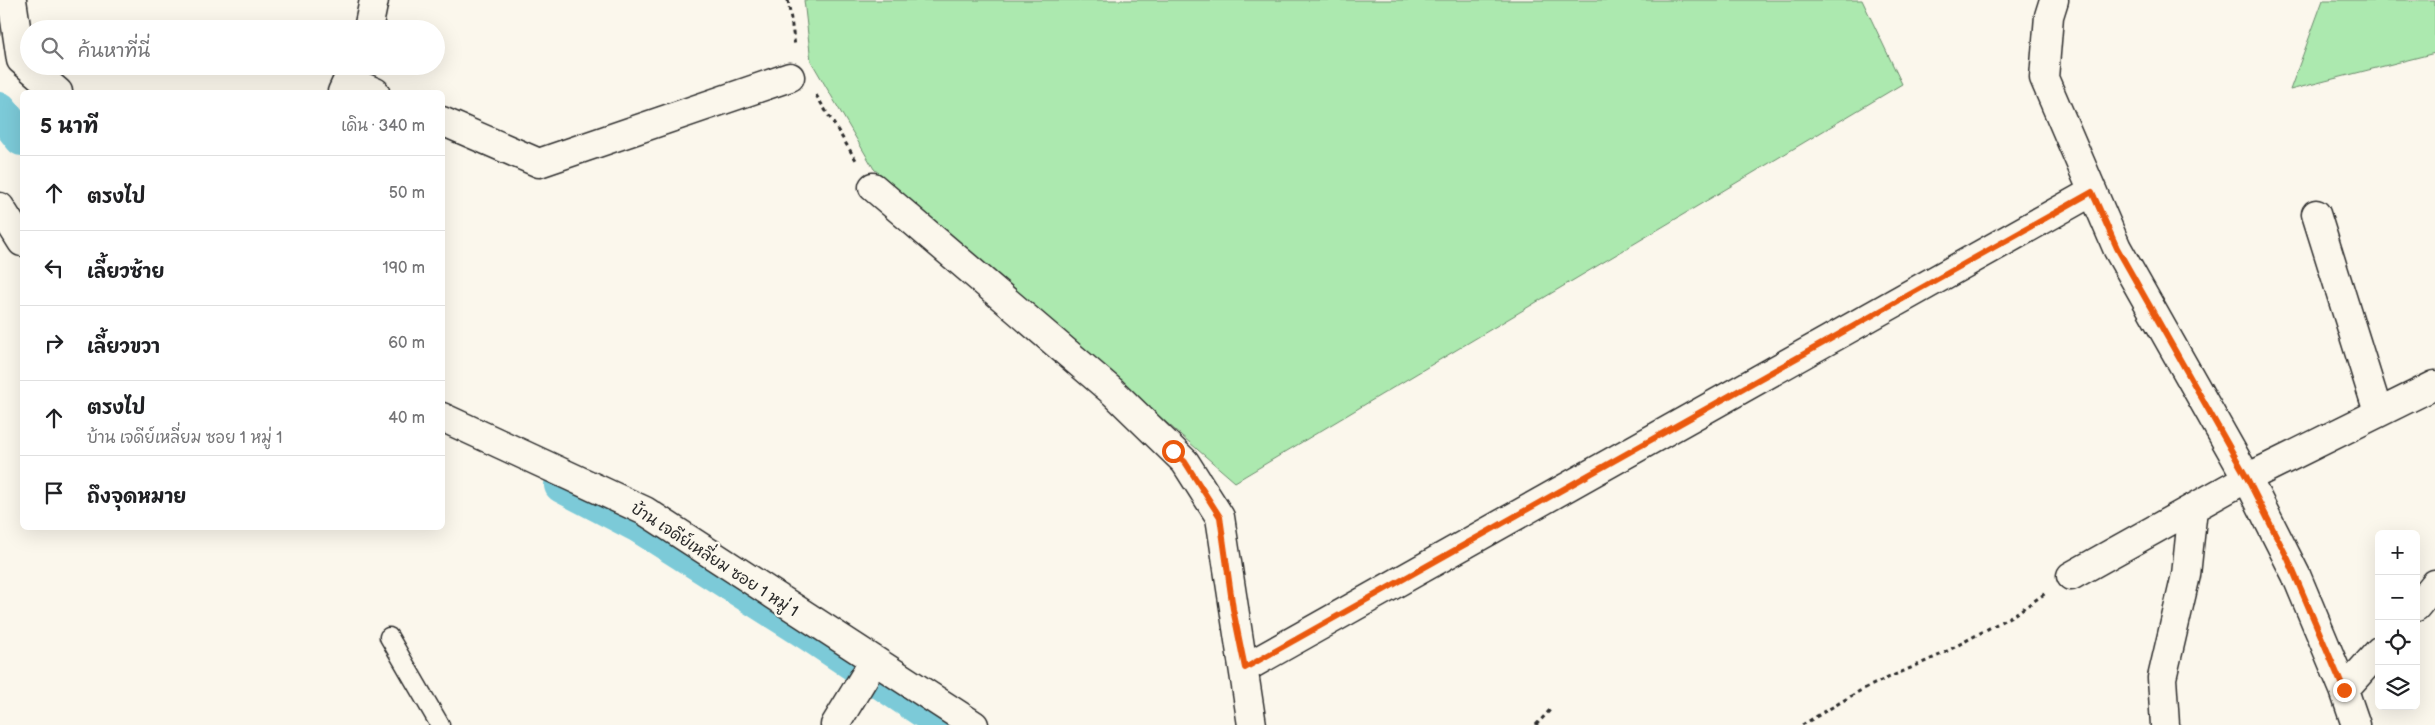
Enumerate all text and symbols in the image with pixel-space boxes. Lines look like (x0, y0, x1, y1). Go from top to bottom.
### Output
search box (20, 20, 445, 75)
icon: search (38, 34, 66, 62)
text: ค้นหาที่นี่ (78, 40, 150, 63)
text: 5 นาที (40, 114, 98, 139)
text: เดิน · 340 m (341, 117, 425, 136)
icon: ahead (40, 179, 68, 207)
text: 50 m (389, 184, 425, 203)
text: ตรงไป (87, 186, 145, 209)
icon: left (40, 254, 68, 282)
text: 190 m (383, 259, 425, 278)
text: เลี้ยวซ้าย (87, 261, 164, 284)
icon: right (40, 329, 68, 357)
text: 60 m (388, 334, 425, 353)
text: เลี้ยวขวา (87, 336, 160, 359)
text: ตรงไป (87, 397, 145, 420)
icon: ahead (40, 404, 68, 432)
text: 40 m (388, 409, 425, 428)
text: บ้าน เจดีย์เหลี่ยม ซอย 1 หมู่ 1 (87, 429, 282, 448)
route start (1162, 440, 1185, 463)
icon: arrive (40, 479, 68, 507)
text: ถึงจุดหมาย (87, 486, 186, 509)
street label: บ้าน เจดีย์เหลี่ยม ซอย 1 หมู่ 1 (626, 493, 805, 623)
map controls (2375, 530, 2420, 710)
button: + (2375, 530, 2420, 575)
button: − (2375, 575, 2420, 620)
button: locate (2375, 620, 2420, 665)
button: layers (2375, 665, 2420, 710)
route end (2333, 679, 2356, 702)

